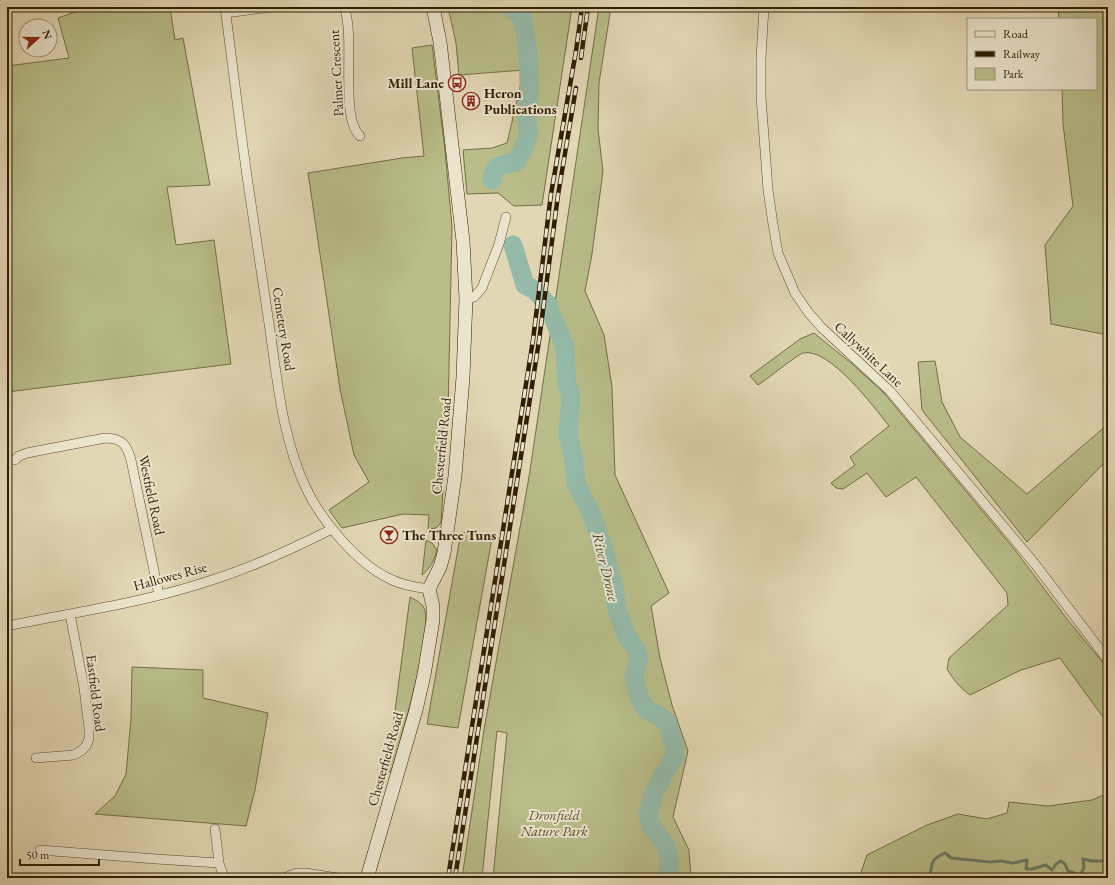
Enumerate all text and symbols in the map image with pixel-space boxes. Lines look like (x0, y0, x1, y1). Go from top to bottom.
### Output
north arrow (18, 18, 58, 58)
legend (967, 18, 1097, 90)
text: Road (1003, 26, 1029, 42)
text: N (39, 28, 56, 41)
street label: Palmer Crescent (325, 28, 347, 117)
text: Railway (1003, 46, 1041, 62)
text: Park (1003, 66, 1024, 82)
bus stop icon: Mill Lane (447, 73, 467, 93)
place label: Mill Lane (388, 74, 444, 92)
place label: Heron Publications (484, 84, 557, 118)
building icon: Heron Publications (461, 91, 481, 111)
street label: Cemetery Road (268, 286, 300, 373)
street label: Callywhite Lane (831, 317, 908, 391)
street label: Chesterfield Road (427, 396, 455, 495)
street label: Westfield Road (135, 453, 169, 537)
bar icon: The Three Tuns (379, 525, 399, 545)
place label: The Three Tuns (402, 526, 496, 544)
water label: River Drone (588, 531, 624, 604)
street label: Hallowes Rise (131, 557, 209, 595)
street label: Eastfield Road (82, 654, 110, 733)
street label: Chesterfield Road (363, 709, 407, 808)
park label: Dronfield Nature Park (519, 806, 588, 840)
scale bar (20, 841, 99, 867)
text: 50 m (26, 847, 50, 863)

